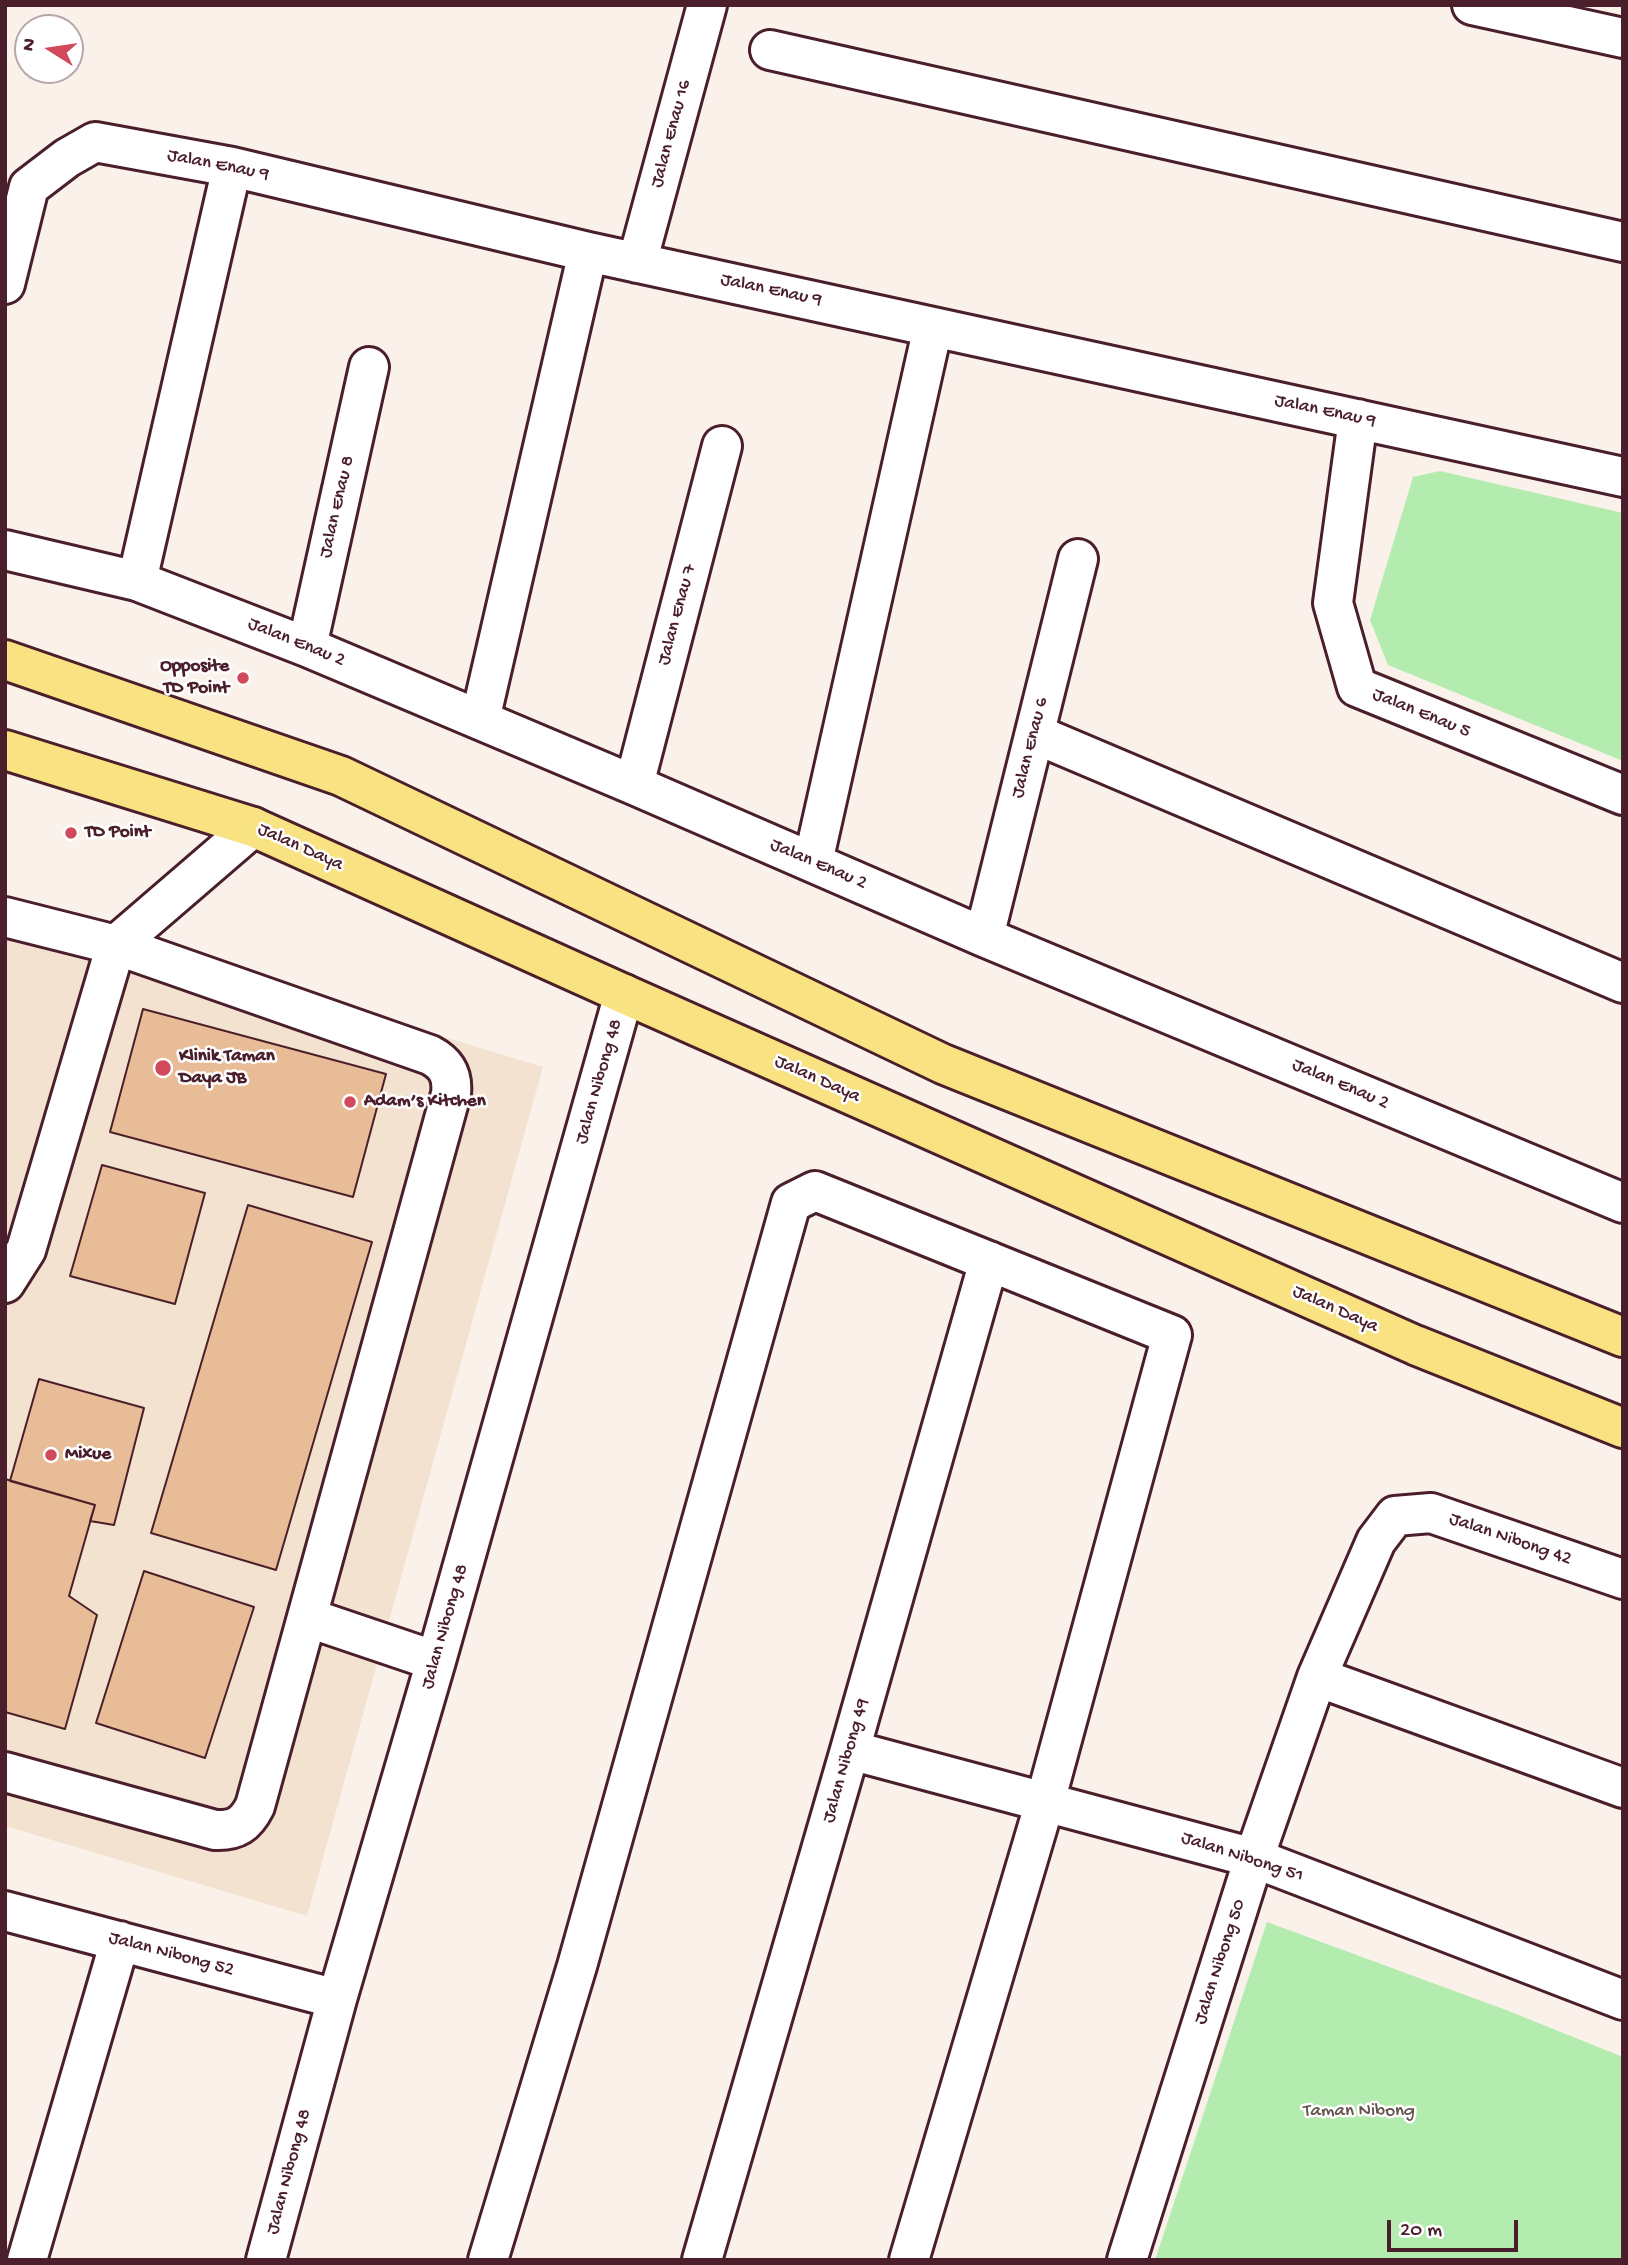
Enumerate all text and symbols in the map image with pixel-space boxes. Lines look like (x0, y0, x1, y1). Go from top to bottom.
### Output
north arrow (14, 14, 84, 84)
text: N (17, 36, 42, 53)
street label: Jalan Enau 16 (647, 77, 697, 191)
street label: Jalan Enau 9 (165, 145, 271, 187)
street label: Jalan Enau 9 (718, 269, 824, 313)
street label: Jalan Enau 9 (1272, 390, 1378, 434)
street label: Jalan Enau 8 (315, 454, 361, 560)
street label: Jalan Enau 7 (654, 562, 702, 668)
street label: Jalan Enau 2 (244, 613, 348, 673)
place label: Opposite TD Point (160, 656, 229, 700)
marker: Opposite TD Point (235, 670, 251, 686)
street label: Jalan Enau 5 (1369, 684, 1473, 744)
street label: Jalan Enau 6 (1007, 695, 1055, 801)
street label: Jalan Daya (253, 819, 347, 877)
place label: TD Point (85, 822, 150, 844)
marker: TD Point (63, 825, 79, 841)
street label: Jalan Enau 2 (766, 834, 870, 896)
street label: Jalan Nibong 48 (571, 1017, 629, 1147)
place label: Klinik Taman Daya JB (179, 1046, 275, 1090)
street label: Jalan Daya (770, 1051, 864, 1109)
street label: Jalan Enau 2 (1288, 1054, 1392, 1116)
marker: Klinik Taman Daya JB (153, 1058, 173, 1078)
place label: Adam’s Kitchen (364, 1091, 486, 1113)
marker: Adam’s Kitchen (342, 1094, 358, 1110)
street label: Jalan Daya (1288, 1281, 1382, 1339)
place label: Mixue (65, 1444, 111, 1466)
marker: Mixue (43, 1447, 59, 1463)
street label: Jalan Nibong 42 (1446, 1508, 1574, 1572)
street label: Jalan Nibong 48 (417, 1562, 475, 1692)
street label: Jalan Nibong 49 (818, 1696, 876, 1826)
street label: Jalan Nibong 51 (1178, 1827, 1306, 1889)
street label: Jalan Nibong 50 (1190, 1896, 1252, 2028)
street label: Jalan Nibong 52 (106, 1927, 236, 1983)
park label: Taman Nibong (1303, 2101, 1415, 2123)
street label: Jalan Nibong 48 (262, 2107, 318, 2237)
scale bar (1390, 2206, 1521, 2250)
text: 20 m (1400, 2219, 1442, 2244)

